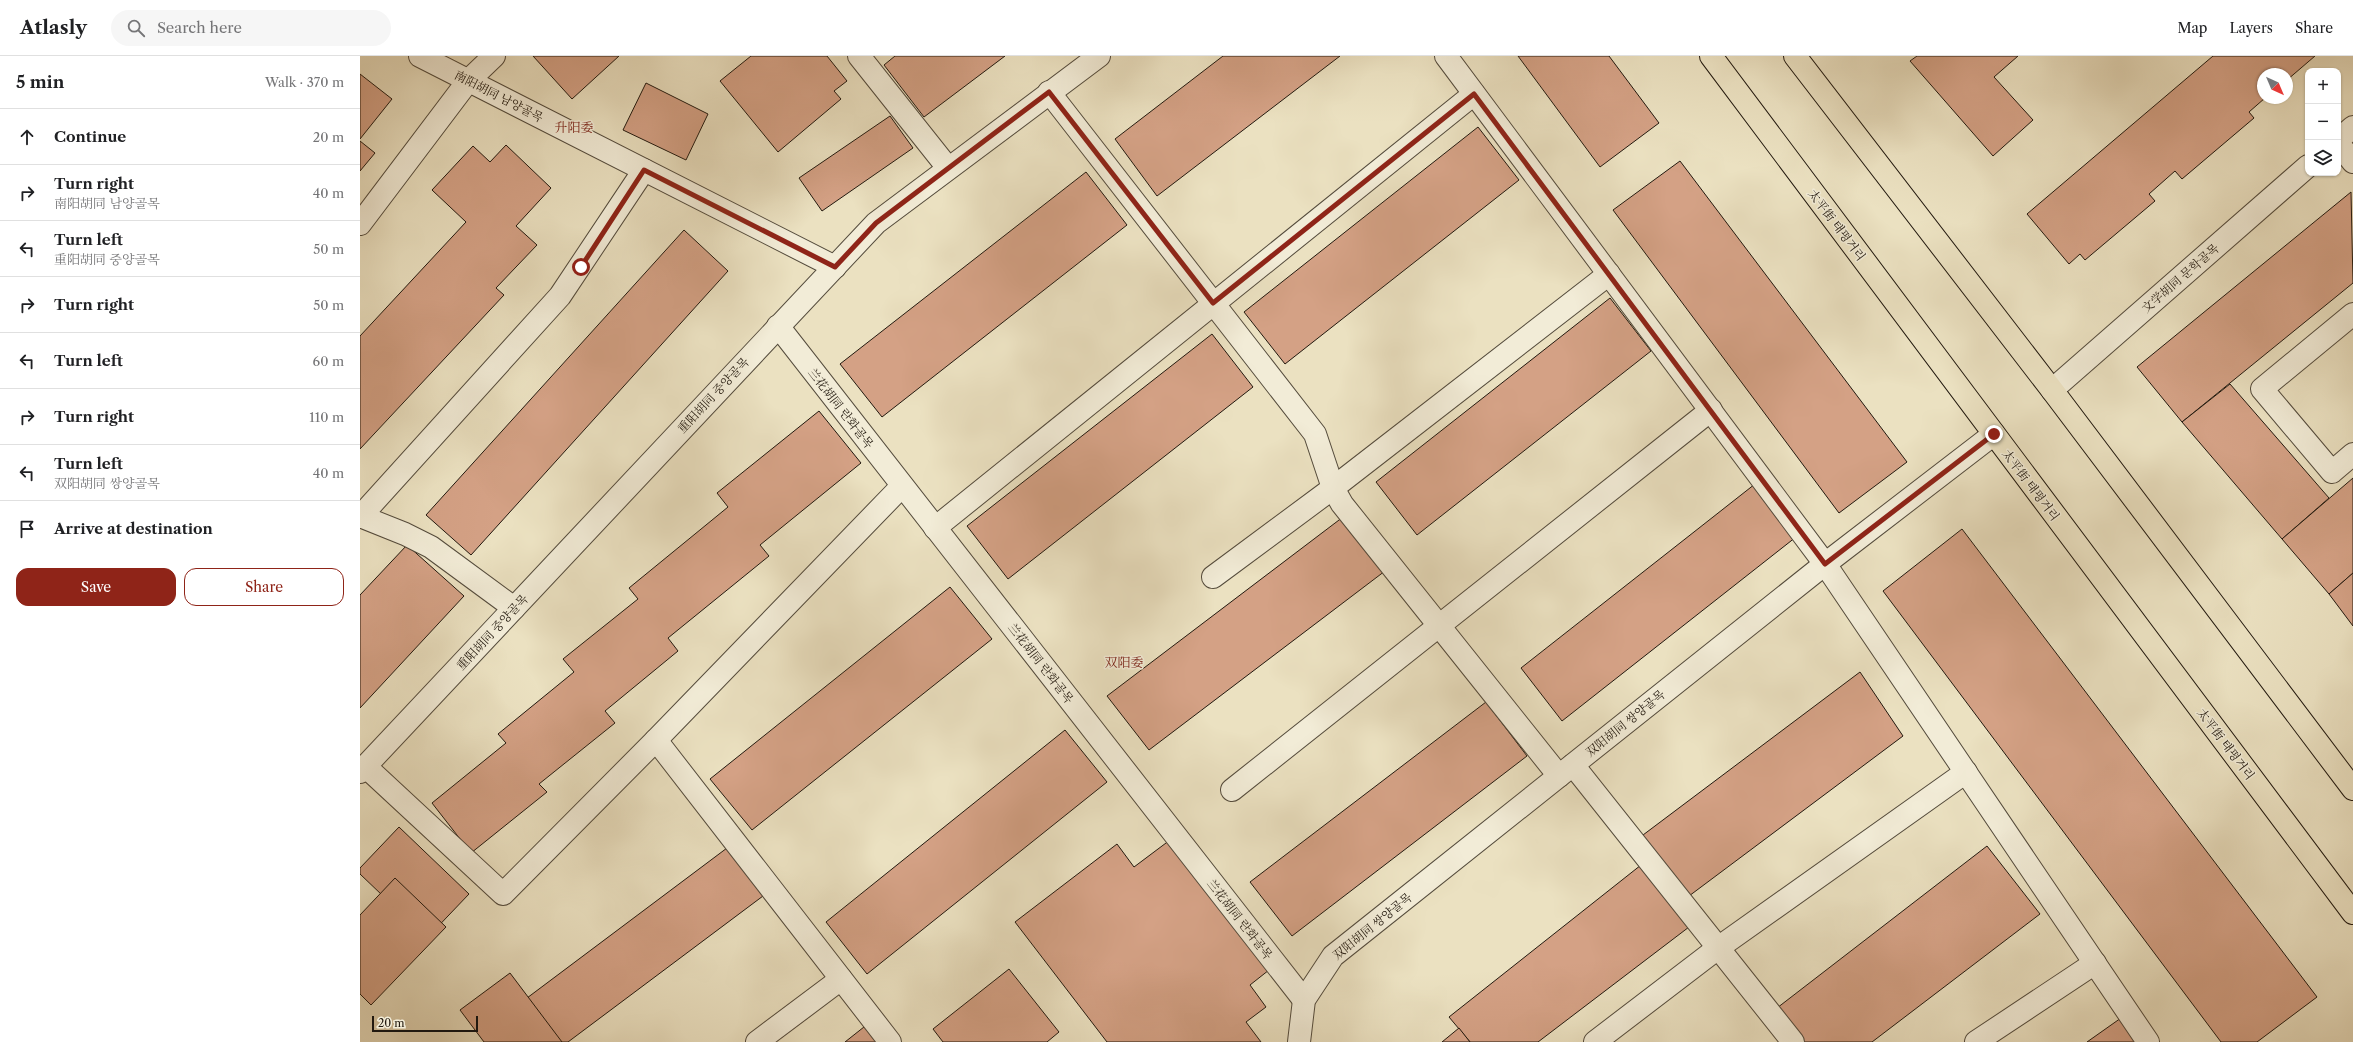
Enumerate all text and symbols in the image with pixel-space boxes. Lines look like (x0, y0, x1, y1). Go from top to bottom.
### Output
search box (111, 10, 391, 46)
text: Atlasly (20, 16, 87, 39)
icon: search (125, 17, 147, 39)
text: Search here (157, 18, 242, 37)
text: Map (2177, 19, 2207, 37)
text: Layers (2229, 19, 2273, 37)
text: Share (2295, 19, 2333, 37)
street label: 南阳胡同 남양골목 (452, 67, 546, 125)
north arrow (2257, 68, 2293, 104)
map controls (2305, 68, 2341, 176)
button: + (2305, 68, 2341, 104)
text: 5 min (16, 72, 64, 92)
text: Walk · 370 m (265, 74, 344, 90)
button: − (2305, 104, 2341, 140)
district label: 升阳委 (554, 119, 594, 135)
icon: ahead (16, 126, 38, 148)
text: Continue (54, 127, 126, 146)
text: 20 m (313, 129, 344, 145)
button: layers (2305, 140, 2341, 176)
text: Turn right (54, 174, 134, 193)
icon: right (16, 182, 38, 204)
text: 40 m (313, 185, 344, 201)
street label: 太平街 태평거리 (1805, 186, 1869, 264)
text: 南阳胡同 남양골목 (54, 195, 160, 211)
text: Turn left (54, 230, 123, 249)
icon: left (16, 238, 38, 260)
street label: 文学胡同 문학골목 (2138, 240, 2222, 316)
text: 50 m (313, 241, 344, 257)
text: 重阳胡同 중양골목 (54, 251, 160, 267)
route start (572, 258, 590, 276)
icon: right (16, 294, 38, 316)
text: Turn right (54, 295, 134, 314)
text: 50 m (313, 297, 344, 313)
icon: left (16, 350, 38, 372)
text: Turn left (54, 351, 123, 370)
text: 60 m (313, 353, 344, 369)
street label: 重阳胡同 중양골목 (674, 354, 752, 436)
street label: 兰花胡同 란화골목 (805, 365, 877, 451)
icon: right (16, 406, 38, 428)
text: Turn right (54, 407, 134, 426)
text: 110 m (309, 409, 344, 425)
route end (1985, 425, 2003, 443)
street label: 太平街 태평거리 (1999, 446, 2063, 524)
text: Turn left (54, 454, 123, 473)
icon: left (16, 462, 38, 484)
text: 40 m (313, 465, 344, 481)
text: 双阳胡同 쌍양골목 (54, 475, 160, 491)
icon: arrive (16, 518, 38, 540)
text: Arrive at destination (54, 519, 213, 538)
button: Save (16, 568, 176, 606)
button: Share (184, 568, 344, 606)
street label: 重阳胡同 중양골목 (453, 591, 531, 673)
street label: 兰花胡同 란화골목 (1005, 620, 1077, 706)
district label: 双阳委 (1104, 654, 1144, 670)
street label: 双阳胡同 쌍양골목 (1582, 686, 1668, 760)
street label: 太平街 태평거리 (2194, 705, 2258, 783)
street label: 兰花胡同 란화골목 (1204, 876, 1276, 962)
street label: 双阳胡同 쌍양골목 (1329, 889, 1415, 963)
scale bar (372, 1014, 478, 1033)
text: 20 m (378, 1016, 404, 1030)

